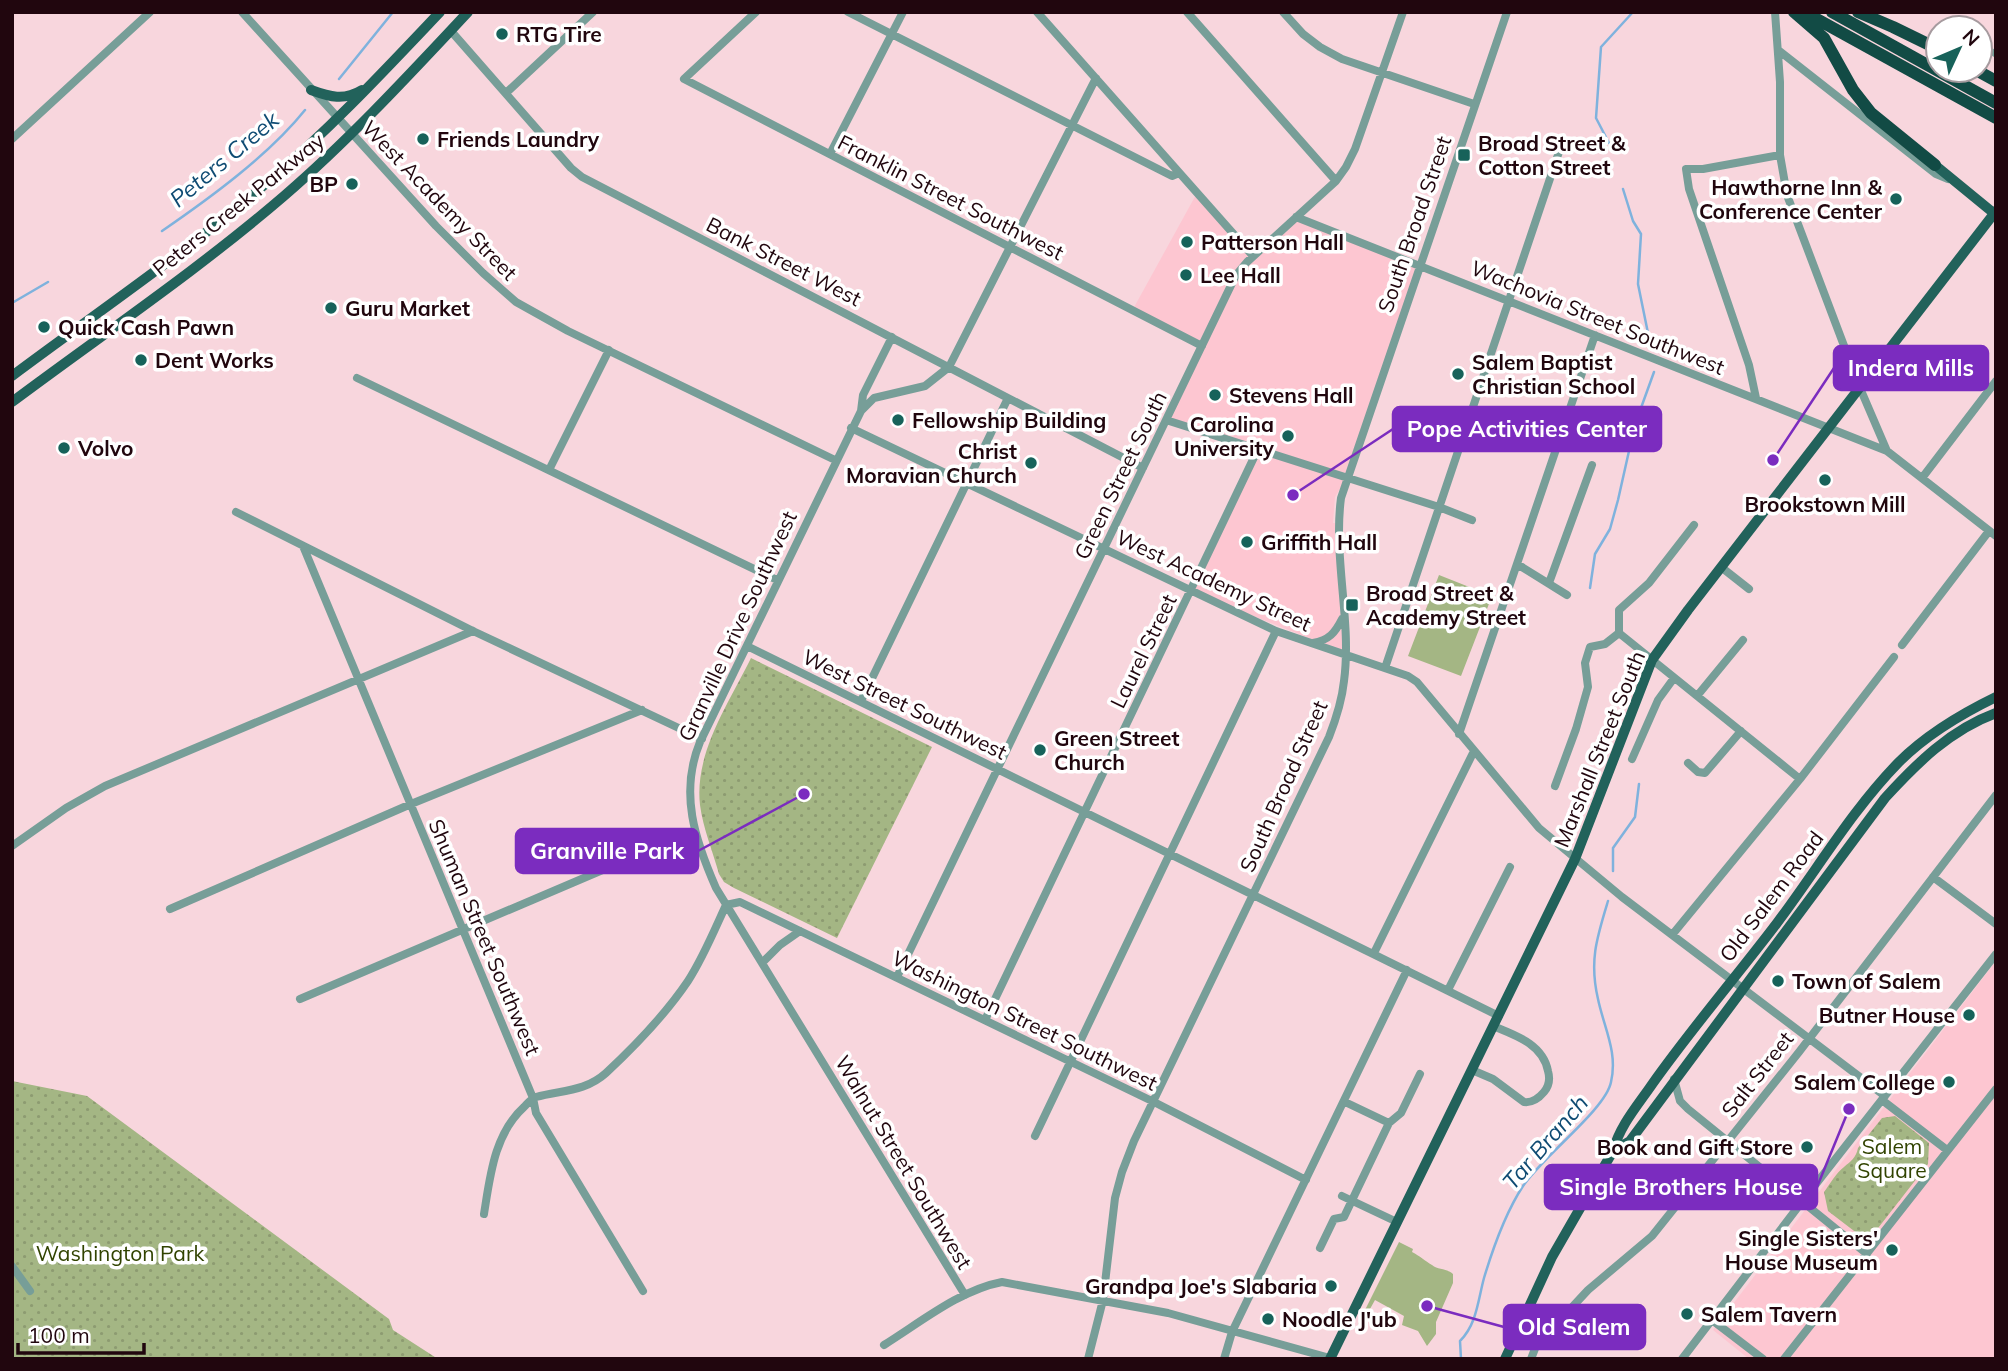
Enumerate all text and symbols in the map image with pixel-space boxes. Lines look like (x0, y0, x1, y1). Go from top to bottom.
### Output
north arrow (1924, 14, 1994, 84)
place label: RTG Tire (516, 21, 602, 47)
text: N (1958, 24, 1985, 51)
marker: RTG Tire (494, 26, 510, 42)
water label: Peters Creek (163, 104, 285, 213)
street label: West Academy Street (357, 115, 523, 285)
place label: Friends Laundry (437, 126, 600, 152)
street label: Peters Creek Parkway (147, 127, 329, 281)
street label: Franklin Street Southwest (834, 129, 1068, 265)
place label: Broad Street & Cotton Street (1478, 130, 1626, 180)
marker: Friends Laundry (415, 131, 431, 147)
street label: South Broad Street (1372, 132, 1456, 316)
marker: Broad Street & Cotton Street (1456, 147, 1472, 163)
place label: BP (310, 171, 338, 197)
place label: Hawthorne Inn & Conference Center (1699, 174, 1883, 224)
marker: BP (344, 176, 360, 192)
marker: Hawthorne Inn & Conference Center (1888, 191, 1904, 207)
street label: Bank Street West (702, 211, 866, 311)
place label: Patterson Hall (1201, 229, 1344, 255)
marker: Patterson Hall (1179, 234, 1195, 250)
street label: Wachovia Street Southwest (1467, 254, 1729, 380)
place label: Lee Hall (1200, 262, 1281, 288)
marker: Lee Hall (1178, 267, 1194, 283)
place label: Guru Market (345, 295, 470, 321)
marker: Guru Market (323, 300, 339, 316)
place label: Quick Cash Pawn (58, 314, 234, 340)
marker: Quick Cash Pawn (36, 319, 52, 335)
callout: Indera Mills (1834, 346, 1988, 390)
place label: Dent Works (155, 347, 274, 373)
place label: Salem Baptist Christian School (1472, 349, 1635, 399)
marker: Dent Works (133, 352, 149, 368)
text: Indera Mills (1848, 353, 1974, 382)
marker: Salem Baptist Christian School (1450, 366, 1466, 382)
place label: Stevens Hall (1229, 382, 1354, 408)
street label: Green Street South (1068, 387, 1172, 563)
marker: Stevens Hall (1207, 387, 1223, 403)
place label: Fellowship Building (912, 407, 1106, 433)
callout: Pope Activities Center (1393, 407, 1661, 451)
place label: Carolina University (1174, 411, 1275, 461)
marker: Fellowship Building (890, 412, 906, 428)
text: Pope Activities Center (1407, 414, 1647, 443)
marker: Carolina University (1280, 428, 1296, 444)
place label: Volvo (77, 435, 133, 461)
place label: Christ Moravian Church (846, 438, 1017, 488)
marker: Volvo (56, 440, 72, 456)
marker: Christ Moravian Church (1023, 455, 1039, 471)
marker: Brookstown Mill (1817, 472, 1833, 488)
place label: Brookstown Mill (1744, 491, 1906, 517)
street label: Granville Drive Southwest (672, 507, 802, 745)
street label: West Academy Street (1112, 523, 1316, 637)
place label: Griffith Hall (1261, 529, 1377, 555)
marker: Griffith Hall (1239, 534, 1255, 550)
place label: Broad Street & Academy Street (1366, 580, 1526, 630)
street label: Laurel Street (1104, 590, 1182, 712)
marker: Broad Street & Academy Street (1344, 597, 1360, 613)
street label: West Street Southwest (799, 643, 1011, 765)
street label: Marshall Street South (1548, 647, 1650, 851)
street label: South Broad Street (1234, 696, 1332, 876)
place label: Green Street Church (1054, 725, 1180, 775)
marker: Green Street Church (1032, 742, 1048, 758)
street label: Shuman Street Southwest (423, 815, 547, 1059)
street label: Old Salem Road (1713, 826, 1829, 966)
callout: Granville Park (516, 829, 698, 873)
text: Granville Park (530, 836, 685, 865)
street label: Washington Street Southwest (888, 944, 1162, 1096)
place label: Town of Salem (1792, 968, 1941, 994)
marker: Town of Salem (1770, 973, 1786, 989)
place label: Butner House (1819, 1002, 1955, 1028)
marker: Butner House (1961, 1007, 1977, 1023)
street label: Salt Street (1715, 1026, 1799, 1122)
street label: Walnut Street Southwest (830, 1051, 978, 1273)
place label: Salem College (1794, 1069, 1935, 1095)
marker: Salem College (1941, 1074, 1957, 1090)
water label: Tar Branch (1496, 1089, 1594, 1195)
park label: Salem Square (1857, 1133, 1927, 1183)
place label: Book and Gift Store (1597, 1134, 1793, 1160)
marker: Book and Gift Store (1799, 1139, 1815, 1155)
callout: Single Brothers House (1545, 1165, 1817, 1209)
text: Single Brothers House (1559, 1172, 1803, 1201)
place label: Single Sisters' House Museum (1725, 1225, 1878, 1275)
park label: Washington Park (36, 1240, 205, 1266)
marker: Single Sisters' House Museum (1884, 1242, 1900, 1258)
place label: Grandpa Joe's Slabaria (1085, 1273, 1317, 1299)
marker: Grandpa Joe's Slabaria (1323, 1278, 1339, 1294)
place label: Salem Tavern (1701, 1301, 1837, 1327)
callout: Old Salem (1504, 1305, 1645, 1349)
place label: Noodle J'ub (1282, 1306, 1397, 1332)
marker: Salem Tavern (1679, 1306, 1695, 1322)
marker: Noodle J'ub (1260, 1311, 1276, 1327)
scale bar (18, 1312, 144, 1356)
text: Old Salem (1517, 1312, 1631, 1341)
text: 100 m (28, 1322, 90, 1348)

